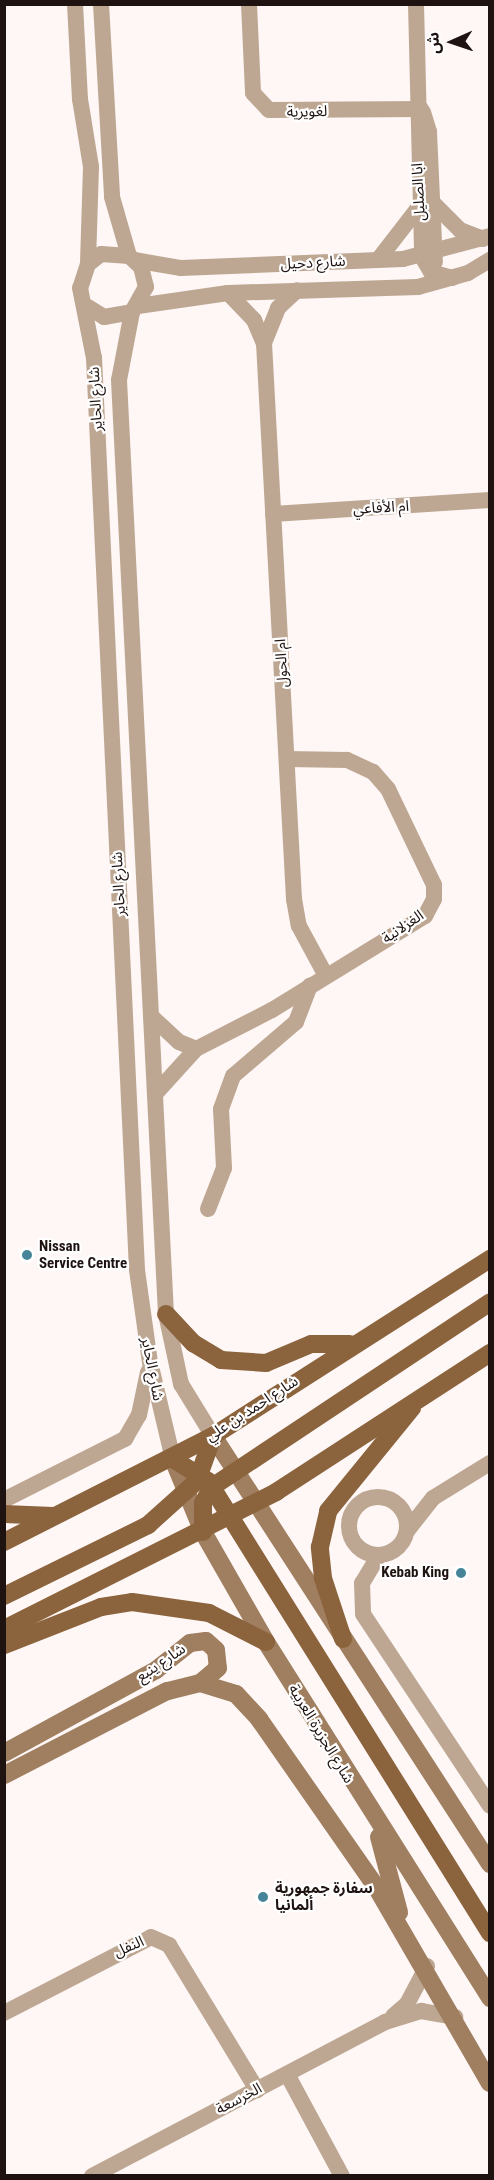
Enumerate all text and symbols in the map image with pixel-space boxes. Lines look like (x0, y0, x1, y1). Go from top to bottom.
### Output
north arrow (422, 12, 482, 72)
text: ش (423, 32, 444, 54)
street label: لغويرية (287, 103, 327, 121)
street label: ابا الصليل (408, 162, 430, 222)
street label: شارع دحيل (280, 252, 346, 274)
street label: شارع الحاير (85, 366, 107, 432)
street label: ام الأفاعي (352, 498, 410, 518)
street label: ام الحول (272, 638, 292, 688)
street label: شارع الحاير (108, 851, 130, 917)
street label: الغزلانية (379, 907, 427, 947)
place label: Nissan Service Centre (39, 1237, 127, 1272)
marker: Nissan Service Centre (20, 1248, 34, 1262)
street label: شارع الحاير (137, 1336, 167, 1402)
street label: شارع احمد بن علي (202, 1372, 302, 1446)
place label: Kebab King (381, 1564, 449, 1582)
marker: Kebab King (454, 1566, 468, 1580)
street label: شارع ينبع (133, 1640, 189, 1686)
street label: شارع الجزيرة العربية (284, 1681, 358, 1787)
place label: سفارة جمهورية ألمانيا (275, 1879, 373, 1914)
marker: سفارة جمهورية ألمانيا (256, 1890, 270, 1904)
street label: النفل (111, 1932, 147, 1962)
street label: الخرسعة (213, 2079, 265, 2119)

